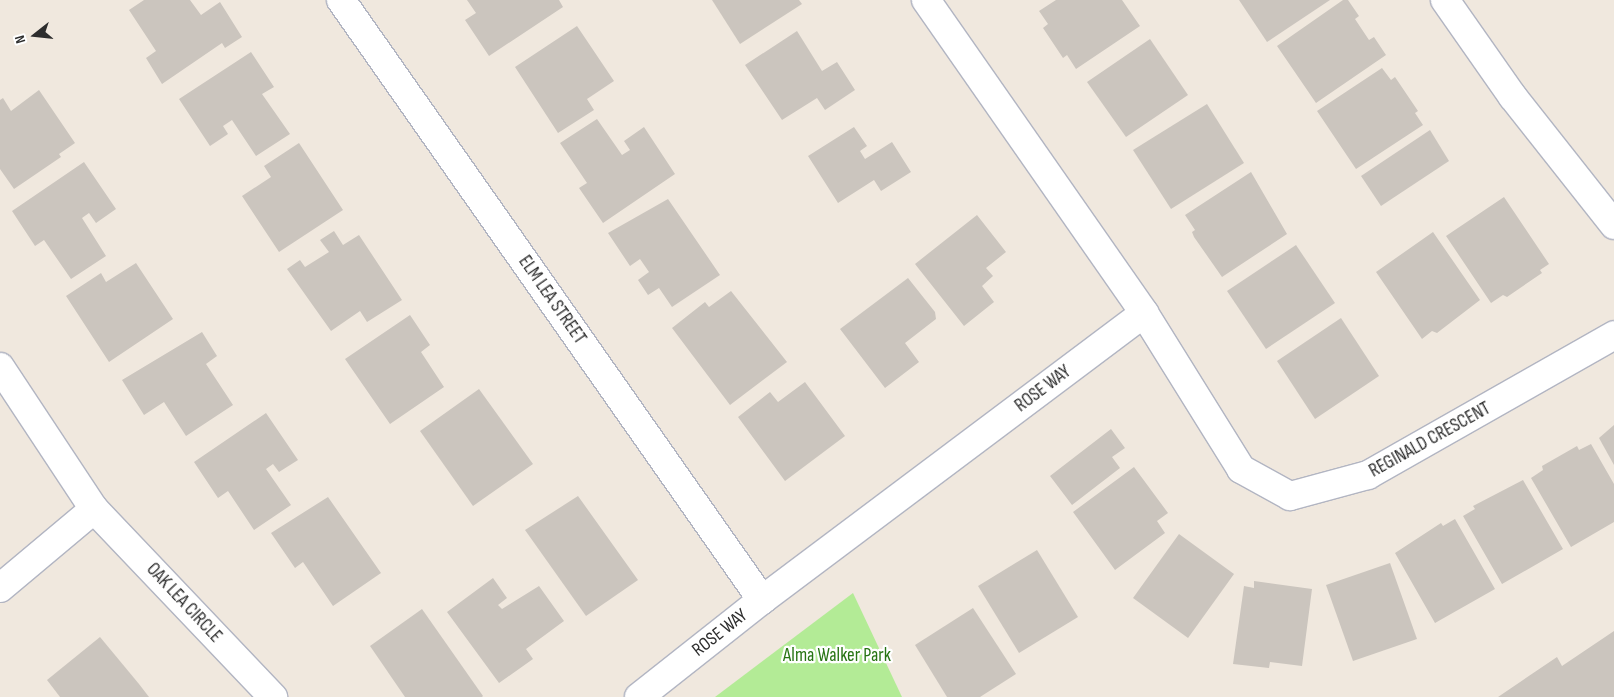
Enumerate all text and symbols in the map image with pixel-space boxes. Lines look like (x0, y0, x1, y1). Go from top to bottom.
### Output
north arrow (10, 10, 60, 60)
text: N (11, 33, 29, 45)
street label: ELM LEA STREET (513, 251, 591, 349)
street label: ROSE WAY (1011, 361, 1075, 417)
street label: REGINALD CRESCENT (1365, 397, 1495, 483)
street label: OAK LEA CIRCLE (141, 558, 227, 648)
street label: ROSE WAY (688, 604, 752, 662)
park label: Alma Walker Park (783, 645, 891, 667)

